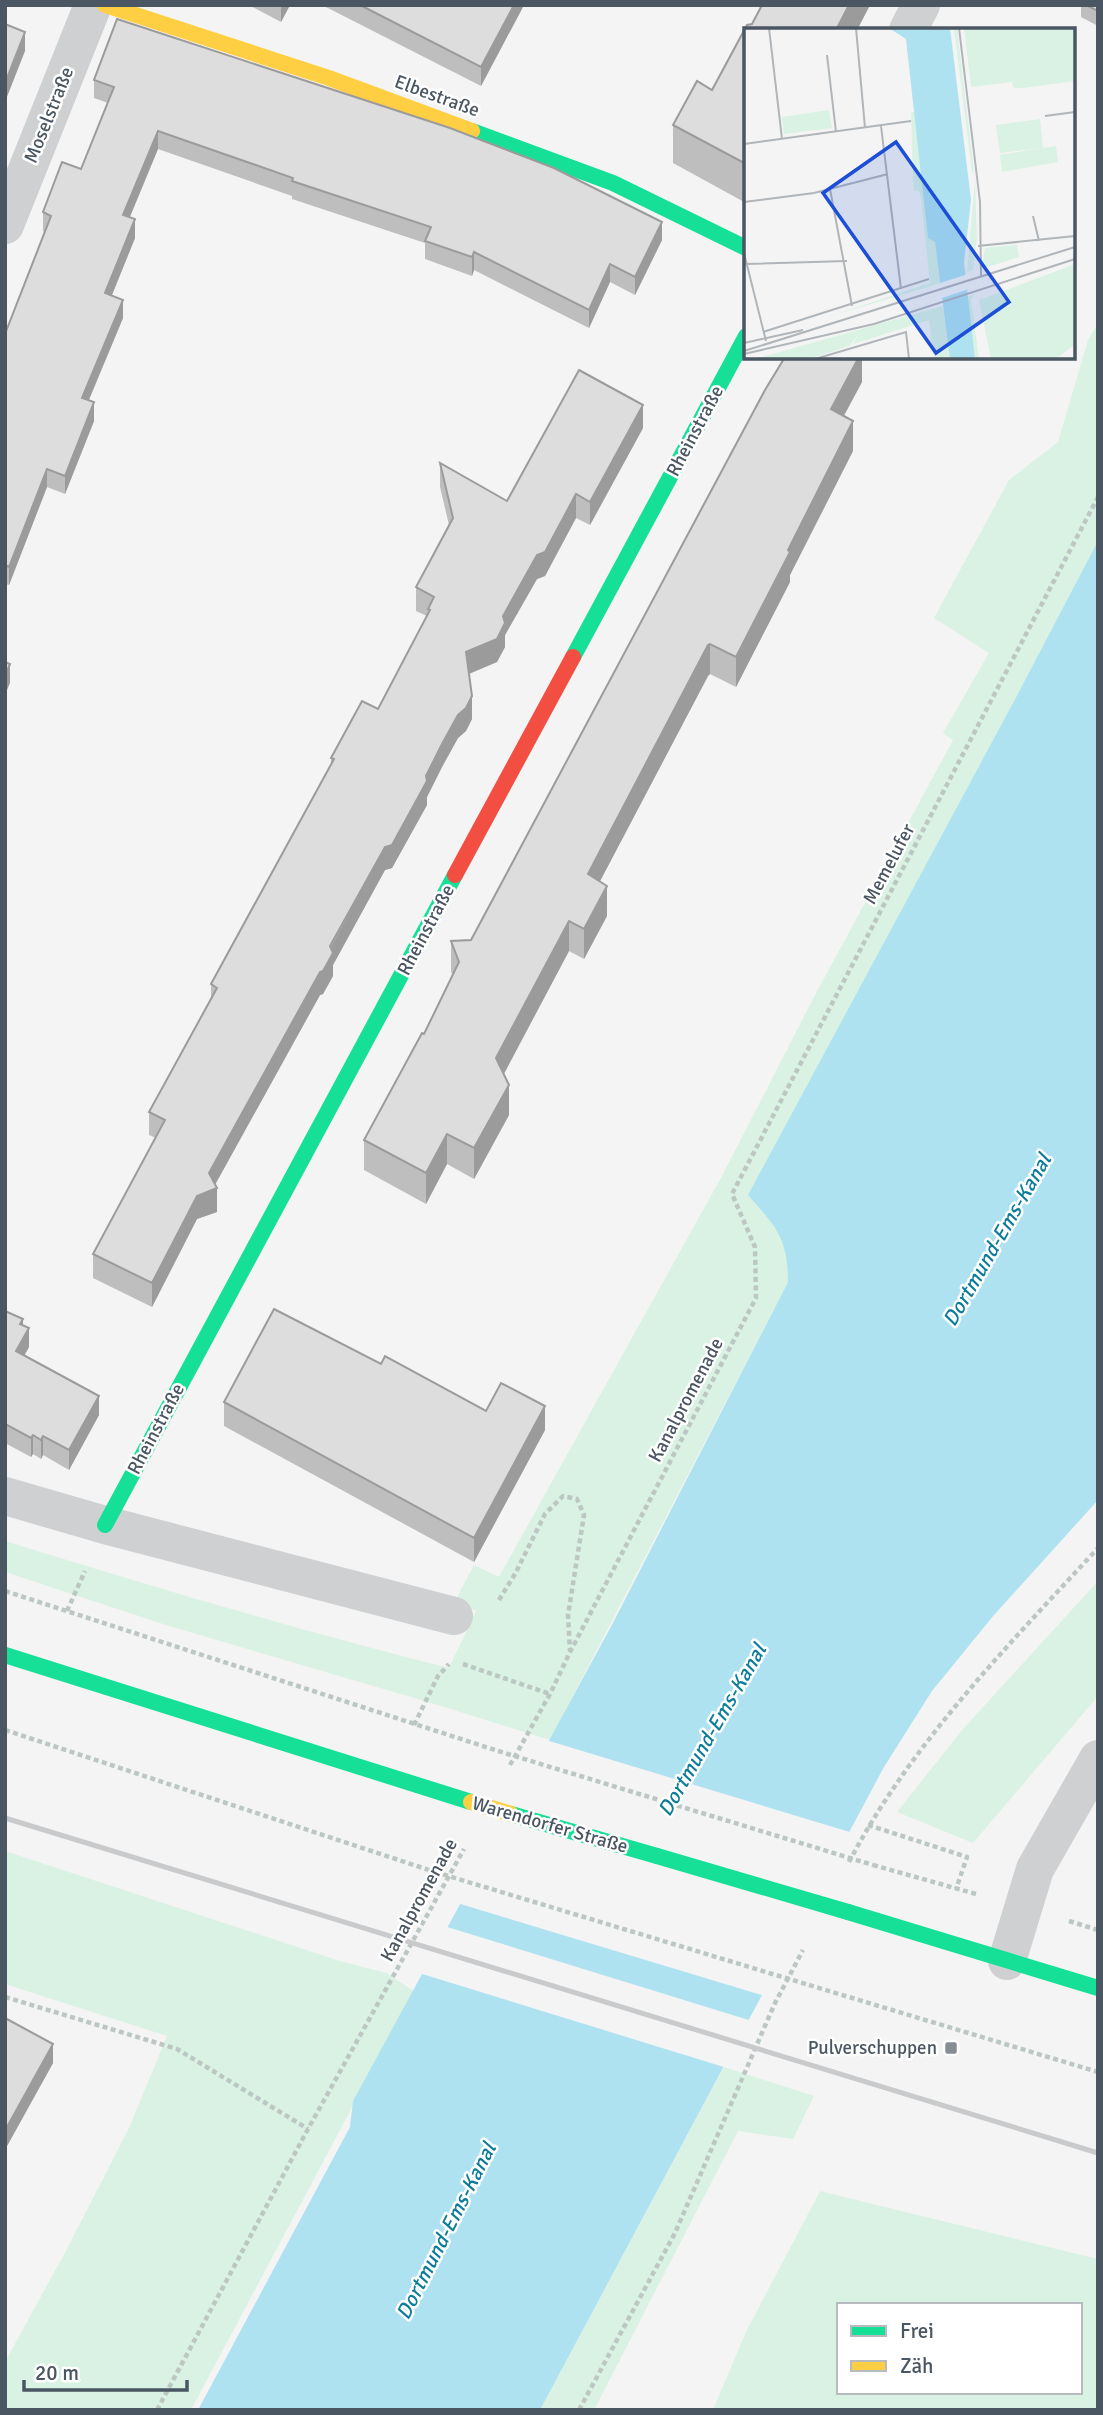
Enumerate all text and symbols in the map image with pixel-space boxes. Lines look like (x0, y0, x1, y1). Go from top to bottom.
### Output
inset map (744, 28, 1075, 359)
street label: Moselstraße (19, 63, 79, 167)
street label: Elbestraße (391, 70, 483, 122)
street label: Rheinstraße (661, 381, 729, 481)
street label: Memelufer (858, 820, 920, 908)
street label: Rheinstraße (392, 880, 460, 980)
water label: Dortmund-Ems-Kanal (937, 1148, 1058, 1331)
street label: Kanalpromenade (643, 1334, 729, 1466)
street label: Rheinstraße (122, 1379, 190, 1479)
water label: Dortmund-Ems-Kanal (652, 1638, 773, 1821)
street label: Warendorfer Straße (469, 1791, 631, 1859)
street label: Kanalpromenade (375, 1834, 463, 1966)
place label: Pulverschuppen (808, 2036, 937, 2060)
marker: Pulverschuppen (943, 2040, 959, 2056)
water label: Dortmund-Ems-Kanal (390, 2137, 503, 2324)
legend (837, 2303, 1082, 2394)
text: Frei (900, 2318, 934, 2344)
scale bar (24, 2348, 187, 2392)
text: Zäh (900, 2353, 934, 2379)
text: 20 m (35, 2360, 79, 2386)

